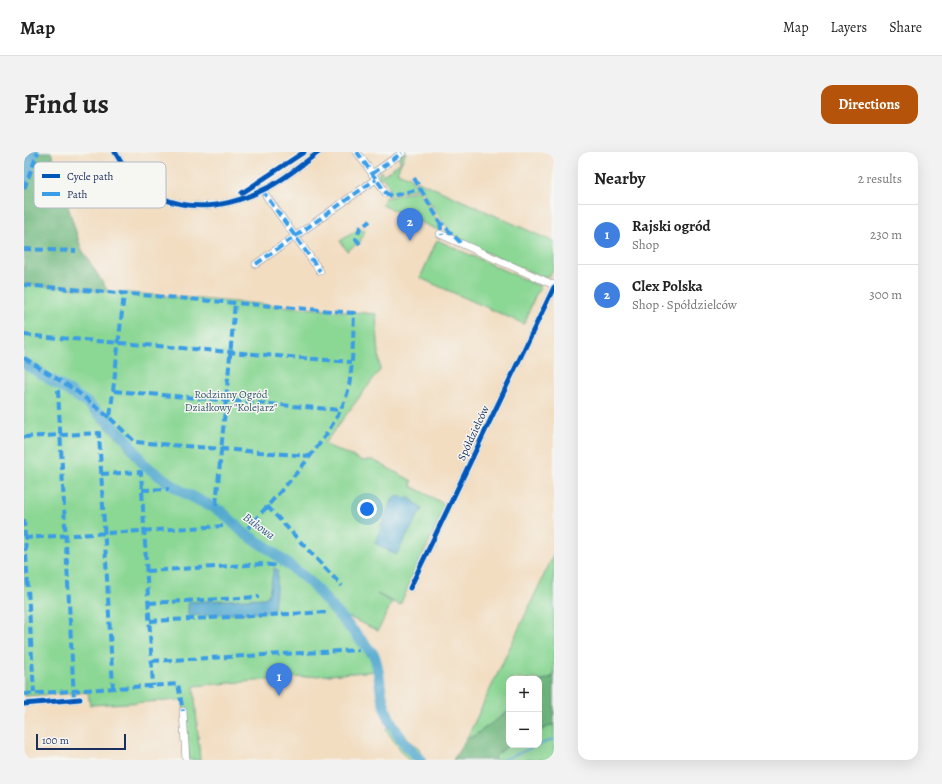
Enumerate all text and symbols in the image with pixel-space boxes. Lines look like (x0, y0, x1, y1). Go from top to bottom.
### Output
text: Map (20, 15, 55, 41)
text: Map (783, 18, 809, 37)
text: Layers (831, 18, 867, 37)
text: Share (889, 18, 922, 37)
text: Find us (24, 85, 109, 123)
button: Directions (821, 85, 918, 124)
legend (34, 162, 166, 208)
text: Nearby (594, 167, 645, 190)
text: Cycle path (67, 169, 114, 184)
text: 2 results (858, 170, 902, 187)
text: Path (67, 187, 88, 202)
pin: 2 (397, 208, 423, 241)
text: Rajski ogród (632, 216, 711, 236)
text: 1 (605, 226, 609, 243)
text: 230 m (870, 226, 902, 243)
text: Shop (632, 236, 659, 253)
text: Clex Polska (632, 276, 703, 296)
text: 2 (604, 286, 610, 303)
text: 300 m (869, 286, 902, 303)
text: Shop · Spółdzielców (632, 296, 737, 313)
park label: Rodzinny Ogród Działkowy "Kolejarz" (185, 387, 277, 415)
street label: Spółdzielców (454, 403, 493, 463)
your location (357, 499, 377, 519)
water label: Bukowa (240, 509, 278, 543)
pin: 1 (266, 663, 292, 696)
map controls (506, 676, 542, 748)
button: + (506, 676, 542, 712)
button: − (506, 712, 542, 748)
scale bar (36, 732, 126, 751)
text: 100 m (42, 733, 69, 748)

